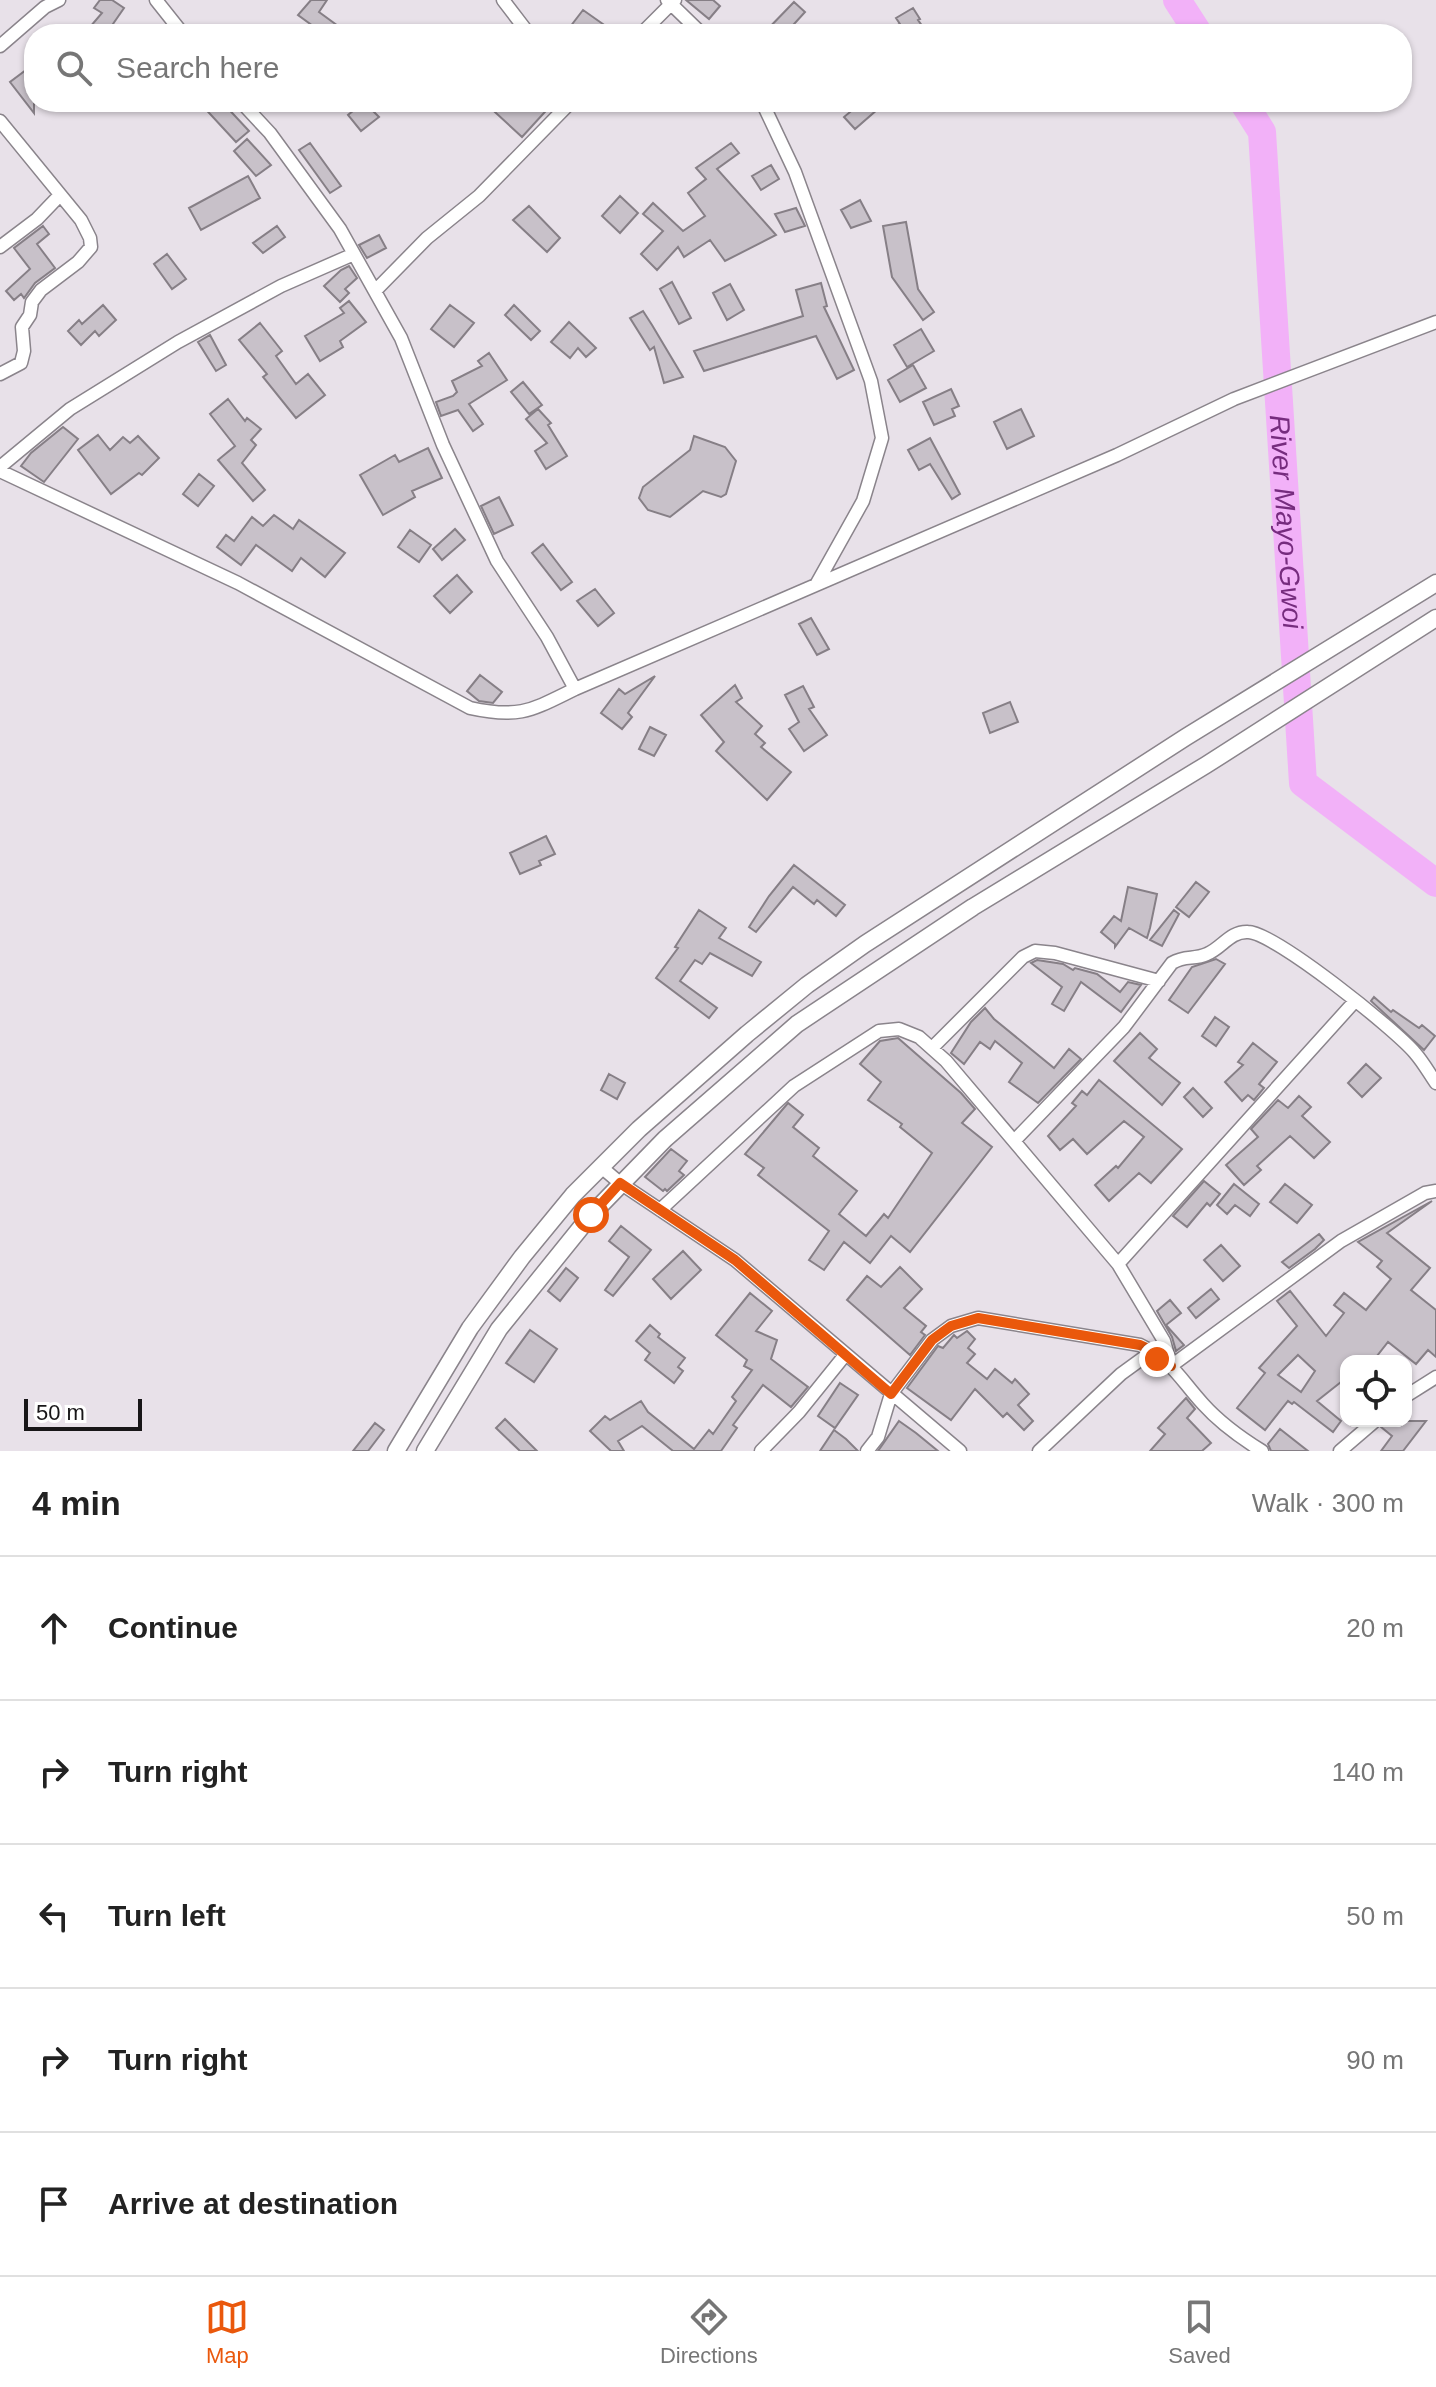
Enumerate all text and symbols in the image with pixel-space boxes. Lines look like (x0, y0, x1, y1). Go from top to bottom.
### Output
search box (24, 24, 1412, 112)
icon: search (52, 46, 96, 90)
text: Search here (116, 51, 279, 84)
water label: River Mayo-Gwoi (1264, 414, 1308, 631)
route start (573, 1197, 609, 1233)
route end (1139, 1341, 1175, 1377)
map controls (1340, 1355, 1412, 1427)
button: locate (1340, 1355, 1412, 1427)
scale bar (24, 1395, 142, 1431)
text: 50 m (36, 1400, 85, 1425)
text: 4 min (32, 1484, 121, 1522)
text: Walk · 300 m (1252, 1488, 1404, 1518)
icon: ahead (32, 1606, 76, 1650)
text: Continue (108, 1611, 238, 1644)
text: 20 m (1346, 1613, 1404, 1643)
icon: right (32, 1750, 76, 1794)
text: Turn right (108, 1755, 247, 1788)
text: 140 m (1332, 1757, 1404, 1787)
icon: left (32, 1894, 76, 1938)
text: Turn left (108, 1899, 226, 1932)
text: 50 m (1346, 1901, 1404, 1931)
icon: right (32, 2038, 76, 2082)
text: Turn right (108, 2043, 247, 2076)
text: 90 m (1346, 2045, 1404, 2075)
icon: arrive (32, 2182, 76, 2226)
text: Arrive at destination (108, 2187, 398, 2220)
tab: Map (205, 2295, 249, 2369)
tab: Directions (660, 2295, 758, 2369)
tab: Saved (1168, 2295, 1231, 2369)

